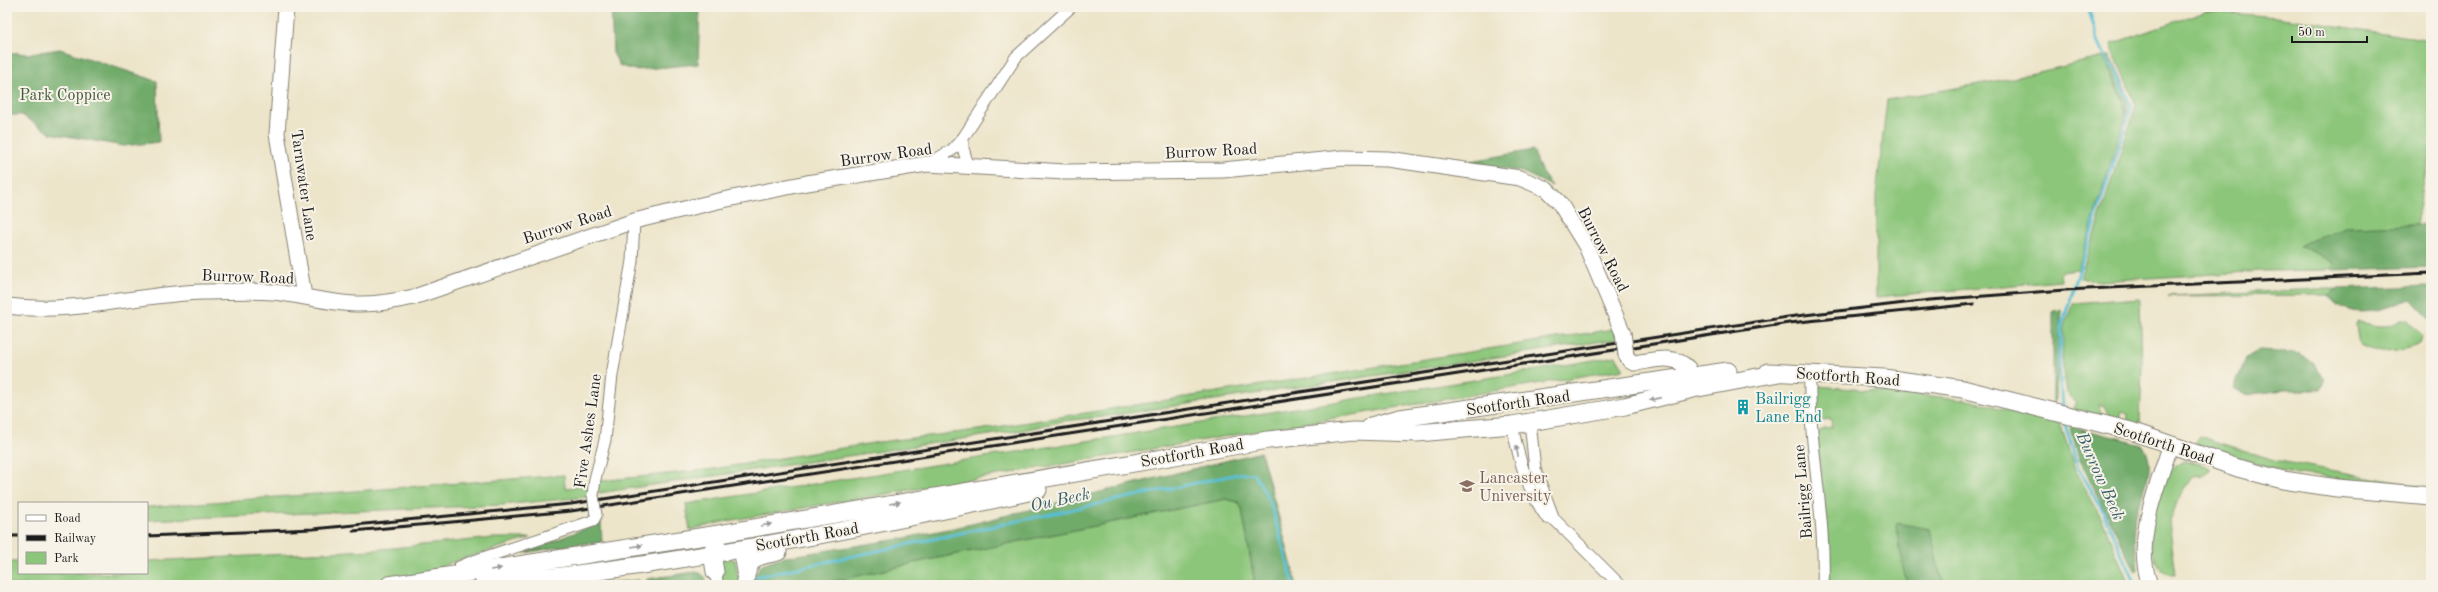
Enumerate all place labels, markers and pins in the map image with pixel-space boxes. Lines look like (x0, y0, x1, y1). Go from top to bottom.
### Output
place label: Bailrigg Lane End (1755, 392, 1822, 426)
building icon: Bailrigg Lane End (1734, 398, 1752, 416)
place label: Lancaster University (1479, 471, 1552, 505)
school or university icon: Lancaster University (1458, 477, 1476, 495)

